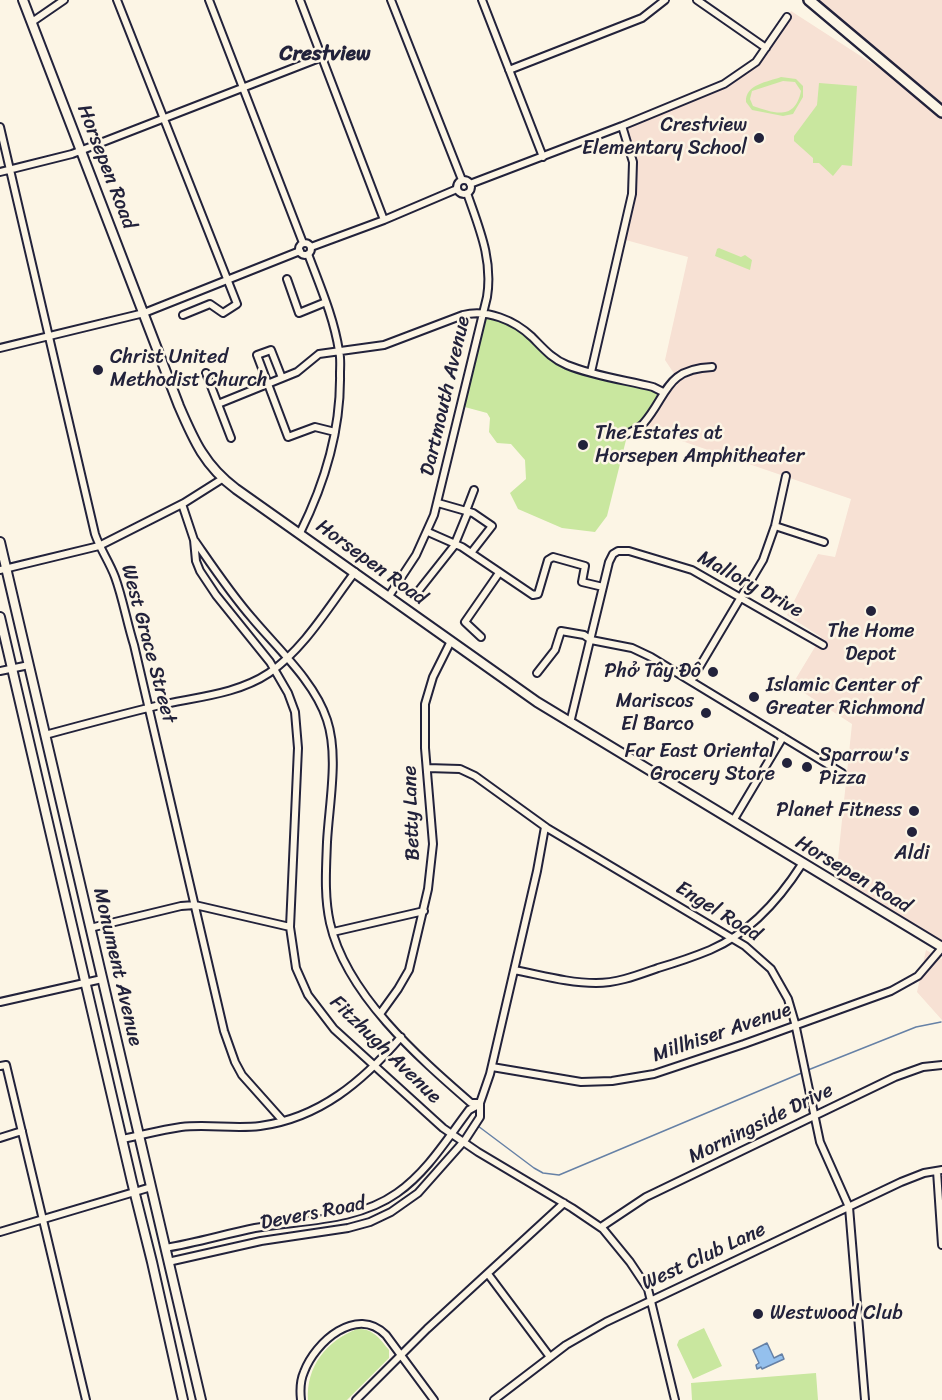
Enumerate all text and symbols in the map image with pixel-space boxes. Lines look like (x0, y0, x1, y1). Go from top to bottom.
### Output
district label: Crestview (280, 42, 370, 68)
street label: Horsepen Road (71, 102, 141, 232)
place label: Crestview Elementary School (582, 114, 747, 161)
marker: Crestview Elementary School (752, 131, 766, 145)
street label: Dartmouth Avenue (416, 314, 476, 478)
place label: Christ United Methodist Church (110, 346, 268, 393)
marker: Christ United Methodist Church (91, 363, 105, 377)
place label: The Estates at Horsepen Amphitheater (595, 422, 804, 469)
marker: The Estates at Horsepen Amphitheater (576, 438, 590, 452)
street label: Horsepen Road (311, 515, 431, 611)
street label: Mallory Drive (693, 546, 807, 624)
street label: West Grace Street (115, 562, 181, 726)
marker: The Home Depot (864, 604, 878, 618)
place label: The Home Depot (827, 620, 915, 667)
place label: Phở Tây Đô (604, 660, 701, 684)
marker: Phở Tây Đô (706, 665, 720, 679)
place label: Islamic Center of Greater Richmond (766, 674, 924, 721)
place label: Mariscos El Barco (616, 690, 694, 737)
marker: Islamic Center of Greater Richmond (747, 690, 761, 704)
marker: Mariscos El Barco (699, 706, 713, 720)
place label: Far East Oriental Grocery Store (625, 740, 775, 787)
place label: Sparrow's Pizza (819, 744, 909, 791)
marker: Far East Oriental Grocery Store (780, 756, 794, 770)
marker: Sparrow's Pizza (800, 760, 814, 774)
street label: Betty Lane (398, 765, 426, 861)
place label: Planet Fitness (776, 799, 902, 823)
marker: Planet Fitness (907, 804, 921, 818)
marker: Aldi (905, 825, 919, 839)
street label: Horsepen Road (791, 831, 915, 919)
place label: Aldi (895, 842, 929, 866)
street label: Engel Road (671, 876, 765, 948)
street label: Monument Avenue (87, 886, 147, 1048)
street label: Fitzhugh Avenue (324, 991, 446, 1109)
street label: Millhiser Avenue (649, 998, 795, 1068)
street label: Morningside Drive (685, 1079, 837, 1169)
street label: Devers Road (259, 1192, 367, 1236)
street label: West Club Lane (638, 1218, 770, 1296)
place label: Westwood Club (770, 1302, 903, 1326)
marker: Westwood Club (751, 1307, 765, 1321)

